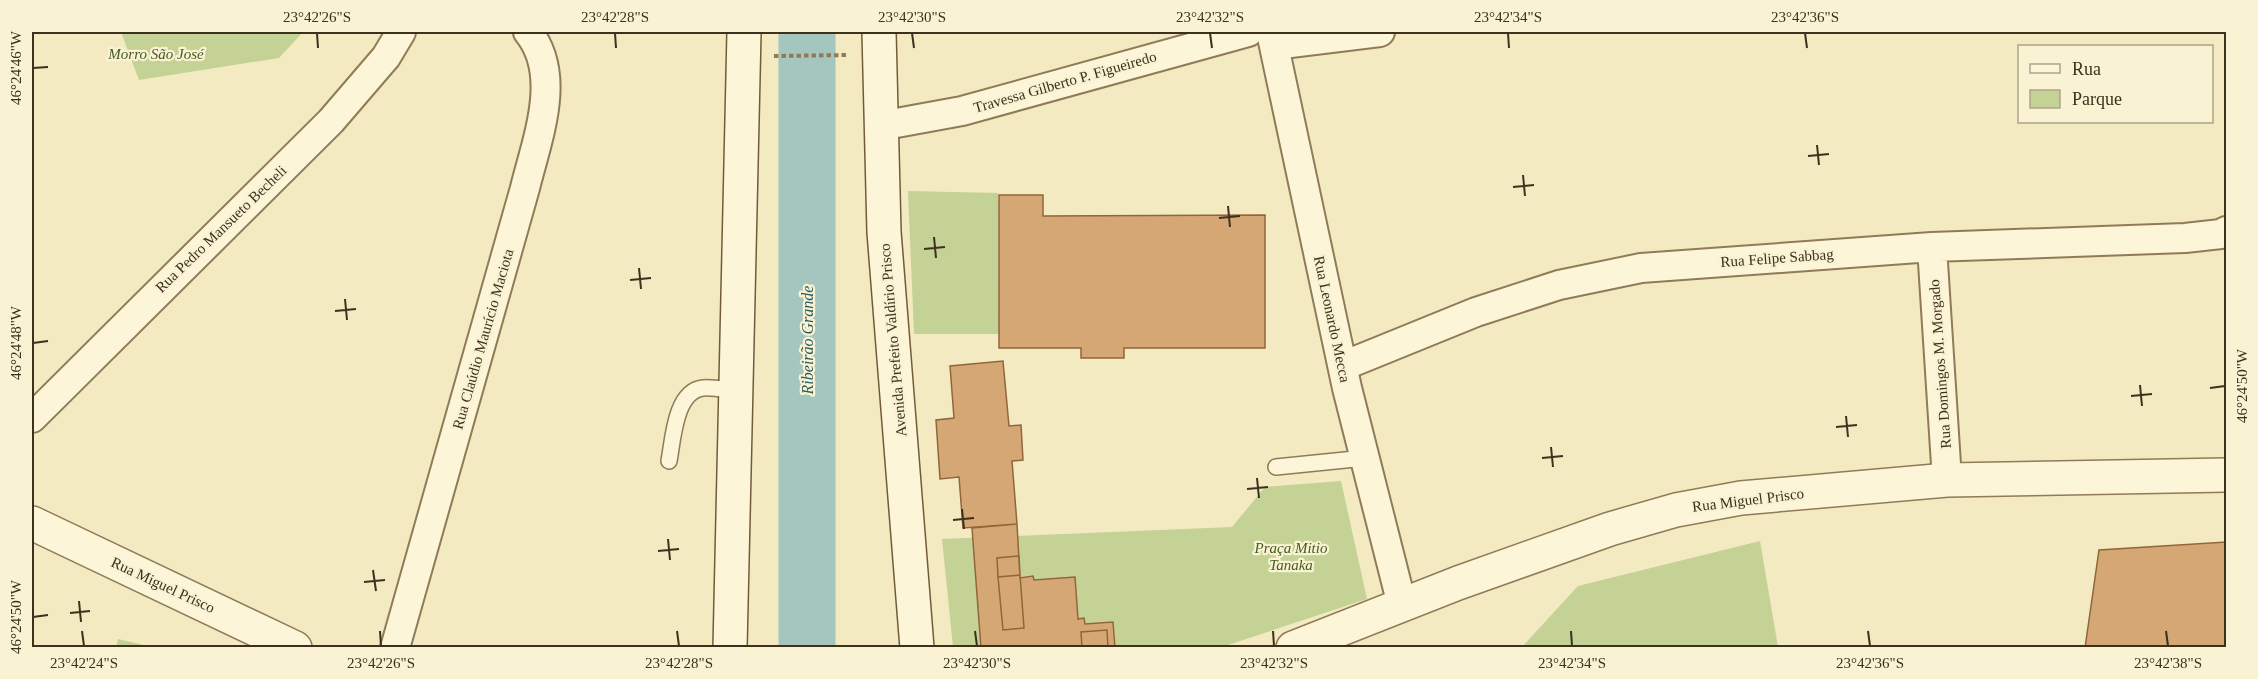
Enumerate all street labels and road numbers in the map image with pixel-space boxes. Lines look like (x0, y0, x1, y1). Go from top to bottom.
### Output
street label: Travessa Gilberto P. Figueiredo (972, 48, 1158, 116)
street label: Rua Pedro Mansueto Becheli (152, 162, 290, 296)
street label: Avenida Prefeito Valdírio Prisco (877, 243, 909, 437)
street label: Rua Felipe Sabbag (1720, 246, 1835, 270)
street label: Rua Claúdio Maurício Maciota (450, 247, 517, 431)
street label: Rua Leonardo Mecca (1311, 254, 1353, 384)
street label: Rua Domingos M. Morgado (1926, 279, 1954, 449)
street label: Rua Miguel Prisco (1691, 485, 1805, 515)
street label: Rua Miguel Prisco (109, 554, 217, 616)

